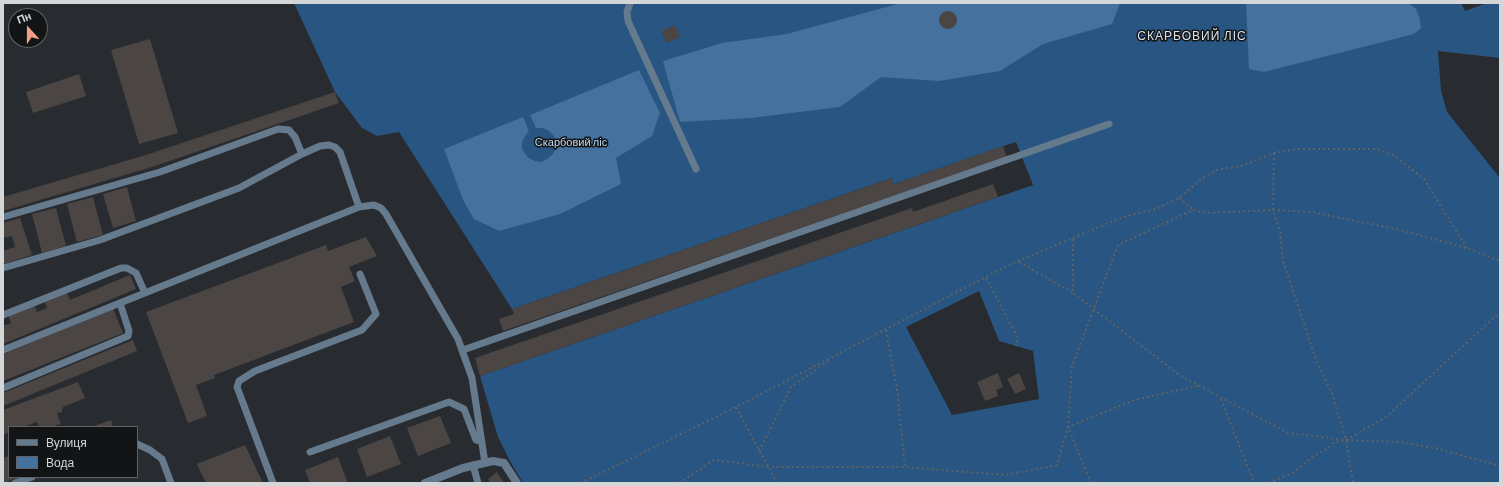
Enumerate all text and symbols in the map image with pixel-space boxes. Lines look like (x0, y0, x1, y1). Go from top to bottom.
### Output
north arrow (8, 8, 48, 48)
text: Пн (15, 9, 33, 26)
district label: СКАРБОВИЙ ЛІС (1137, 29, 1247, 43)
park label: Скарбовий ліс (535, 135, 607, 149)
legend (8, 426, 138, 478)
text: Вулиця (46, 435, 87, 449)
text: Вода (46, 455, 74, 469)

